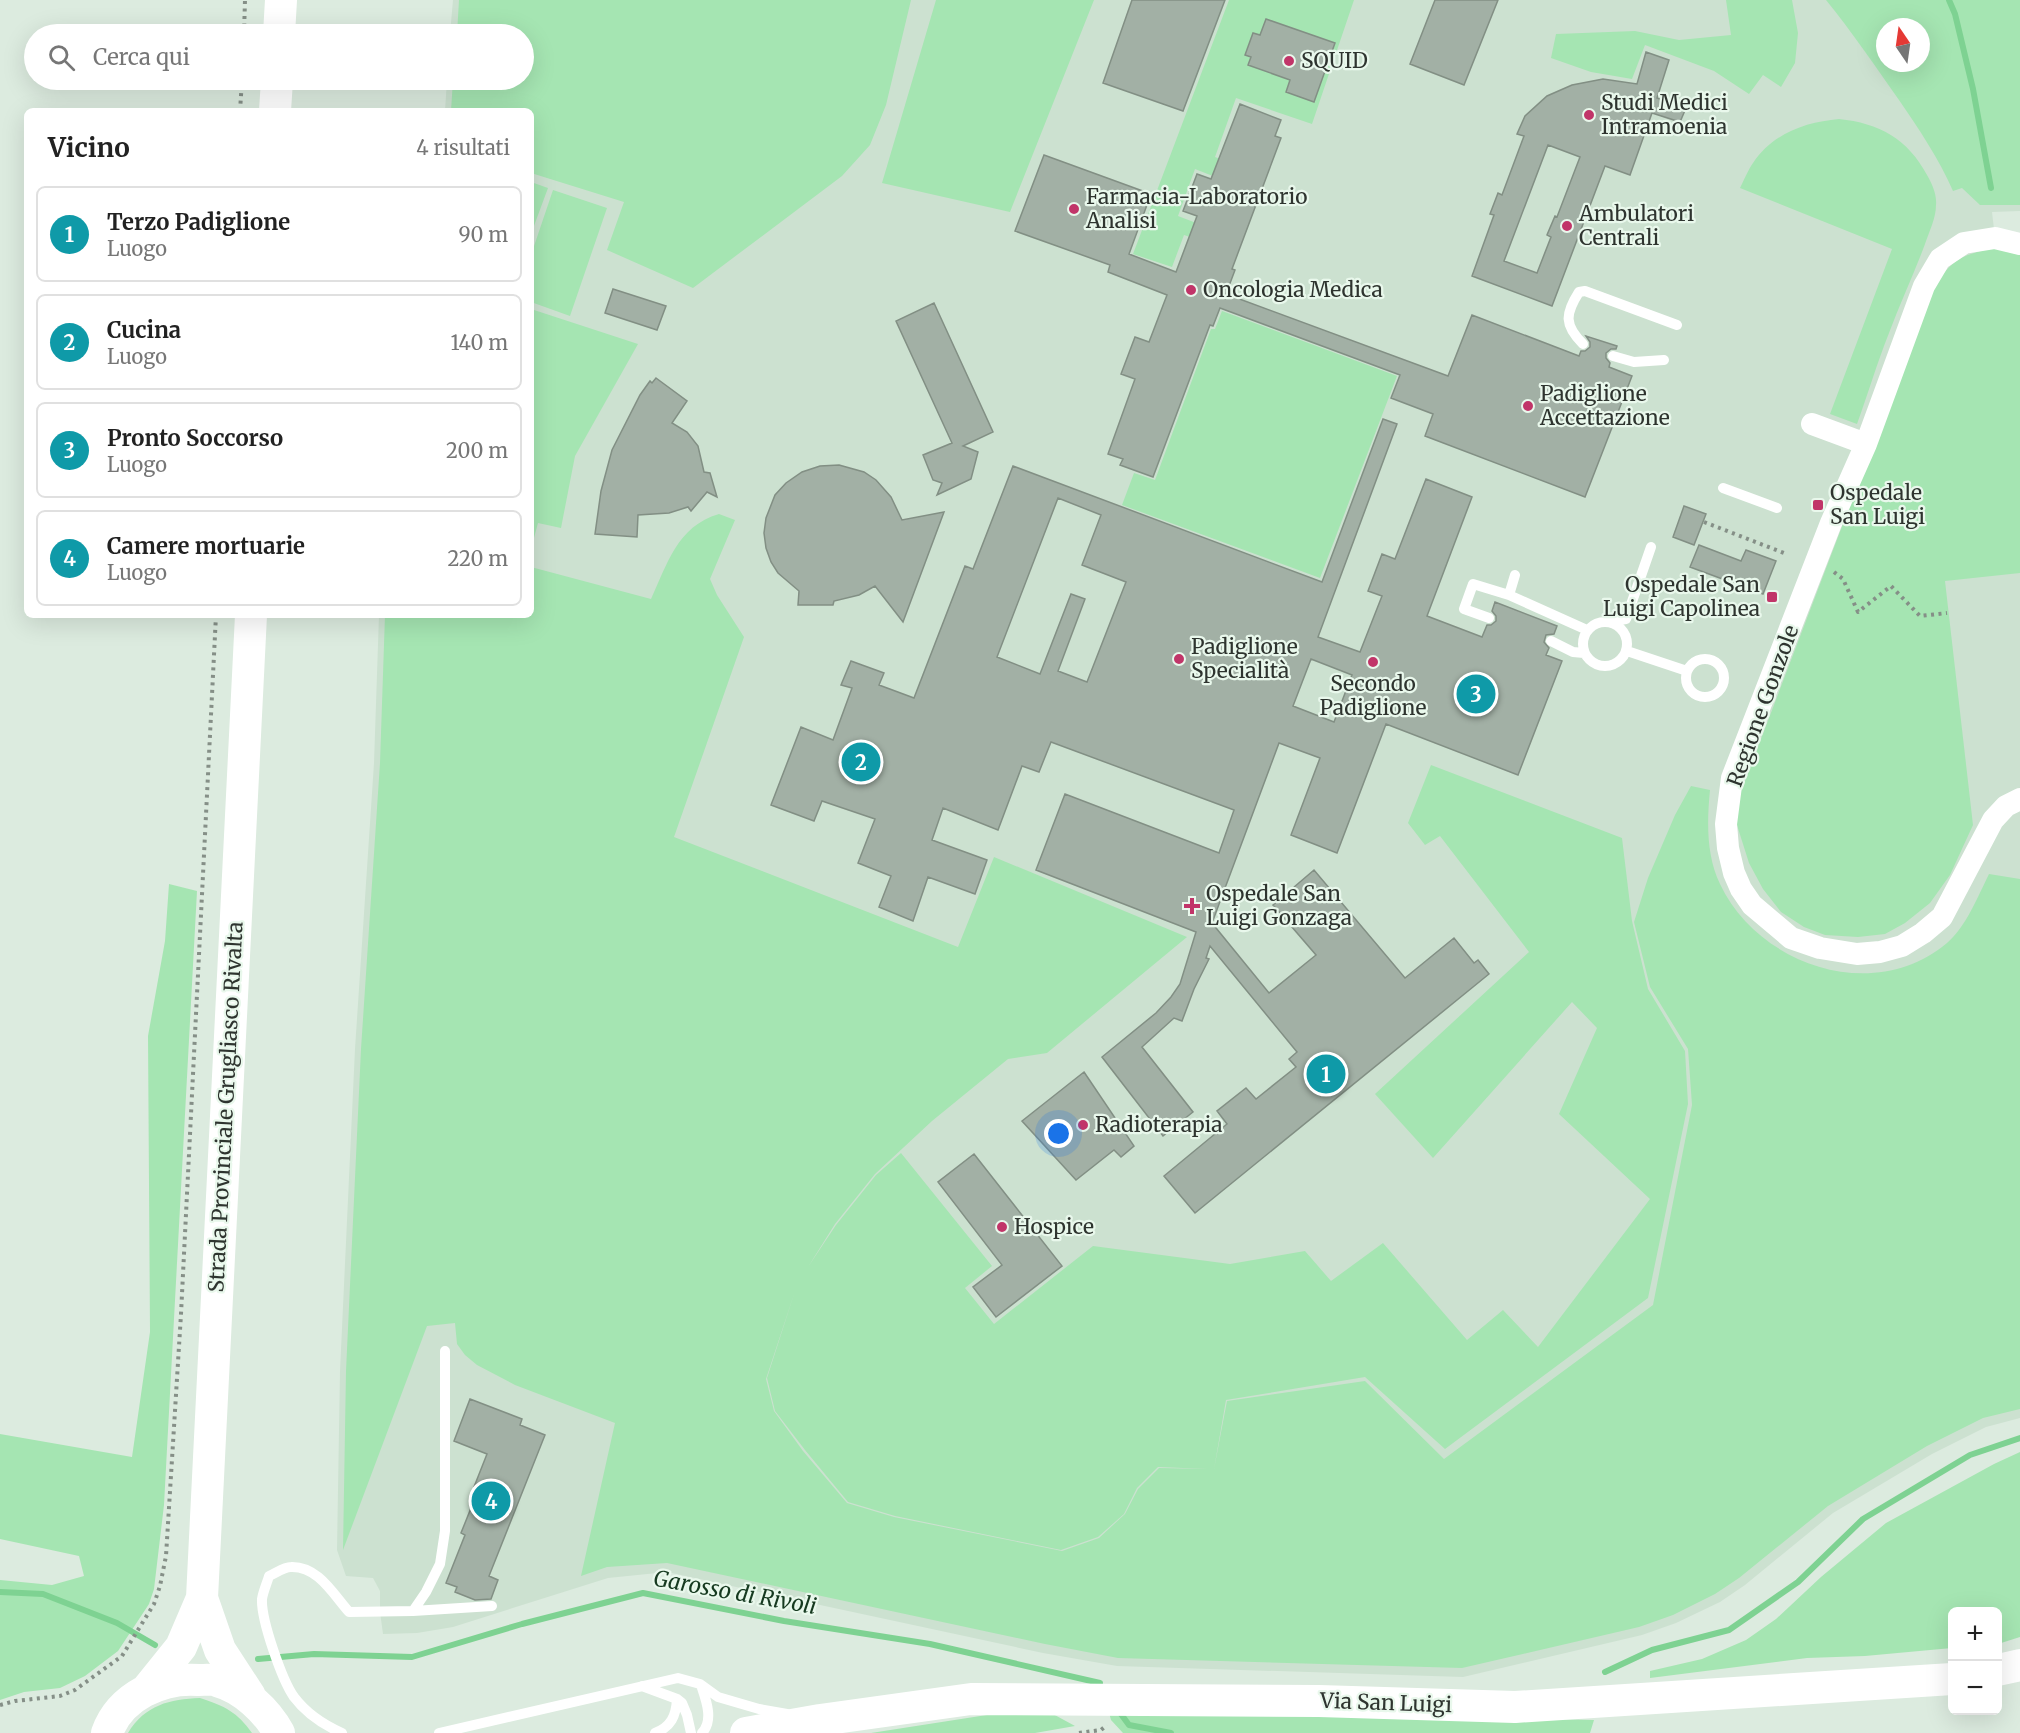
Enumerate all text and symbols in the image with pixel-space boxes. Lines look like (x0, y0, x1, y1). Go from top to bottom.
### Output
north arrow (1876, 18, 1930, 72)
search box (24, 24, 534, 90)
icon: search (45, 41, 78, 74)
text: Cerca qui (93, 43, 190, 71)
place label: SQUID (1301, 47, 1368, 74)
marker: SQUID (1282, 54, 1296, 68)
place label: Studi Medici Intramoenia (1601, 89, 1728, 140)
marker: Studi Medici Intramoenia (1582, 108, 1596, 122)
text: Vicino (48, 131, 130, 164)
text: 4 risultati (416, 135, 510, 160)
place label: Farmacia-Laboratorio Analisi (1085, 183, 1307, 234)
place label: Ambulatori Centrali (1578, 200, 1694, 251)
marker: Farmacia-Laboratorio Analisi (1067, 202, 1081, 216)
text: Terzo Padiglione (107, 208, 290, 236)
marker: Ambulatori Centrali (1560, 219, 1574, 233)
text: 1 (65, 222, 74, 247)
text: 90 m (458, 222, 508, 247)
text: Luogo (107, 236, 167, 261)
place label: Oncologia Medica (1203, 276, 1383, 303)
marker: Oncologia Medica (1184, 283, 1198, 297)
text: Cucina (107, 316, 181, 344)
text: 2 (64, 330, 75, 355)
text: 140 m (451, 330, 508, 355)
text: Luogo (107, 344, 167, 369)
place label: Padiglione Accettazione (1539, 380, 1670, 431)
marker: Padiglione Accettazione (1521, 399, 1535, 413)
text: Pronto Soccorso (107, 424, 283, 452)
text: 3 (64, 438, 75, 463)
text: 200 m (446, 438, 508, 463)
text: Luogo (107, 452, 167, 477)
place label: Ospedale San Luigi (1830, 479, 1925, 530)
marker: Ospedale San Luigi (1811, 498, 1825, 512)
text: Camere mortuarie (107, 532, 305, 560)
text: 4 (63, 546, 76, 571)
text: 220 m (448, 546, 508, 571)
text: Luogo (107, 560, 167, 585)
place label: Ospedale San Luigi Capolinea (1603, 571, 1760, 622)
marker: Ospedale San Luigi Capolinea (1765, 590, 1779, 604)
street label: Regione Gonzole (1721, 621, 1804, 790)
place label: Padiglione Specialità (1191, 633, 1298, 684)
marker: Padiglione Specialità (1172, 652, 1186, 666)
marker: Secondo Padiglione (1366, 655, 1380, 669)
place label: Secondo Padiglione (1320, 670, 1426, 721)
pin: 3 (1456, 672, 1496, 716)
pin: 2 (842, 740, 880, 784)
place label: Ospedale San Luigi Gonzaga (1206, 880, 1352, 931)
marker: Ospedale San Luigi Gonzaga (1183, 897, 1201, 915)
street label: Strada Provinciale Grugliasco Rivalta (202, 921, 249, 1293)
pin: 1 (1306, 1052, 1346, 1096)
place label: Radioterapia (1095, 1111, 1223, 1138)
marker: Radioterapia (1076, 1118, 1090, 1132)
your location (1044, 1119, 1073, 1148)
place label: Hospice (1014, 1213, 1094, 1240)
marker: Hospice (995, 1220, 1009, 1234)
pin: 4 (472, 1478, 510, 1524)
water label: Garosso di Rivoli (651, 1564, 819, 1620)
map controls (1948, 1607, 2002, 1715)
button: + (1948, 1607, 2002, 1661)
button: − (1948, 1661, 2002, 1715)
street label: Via San Luigi (1319, 1687, 1453, 1718)

